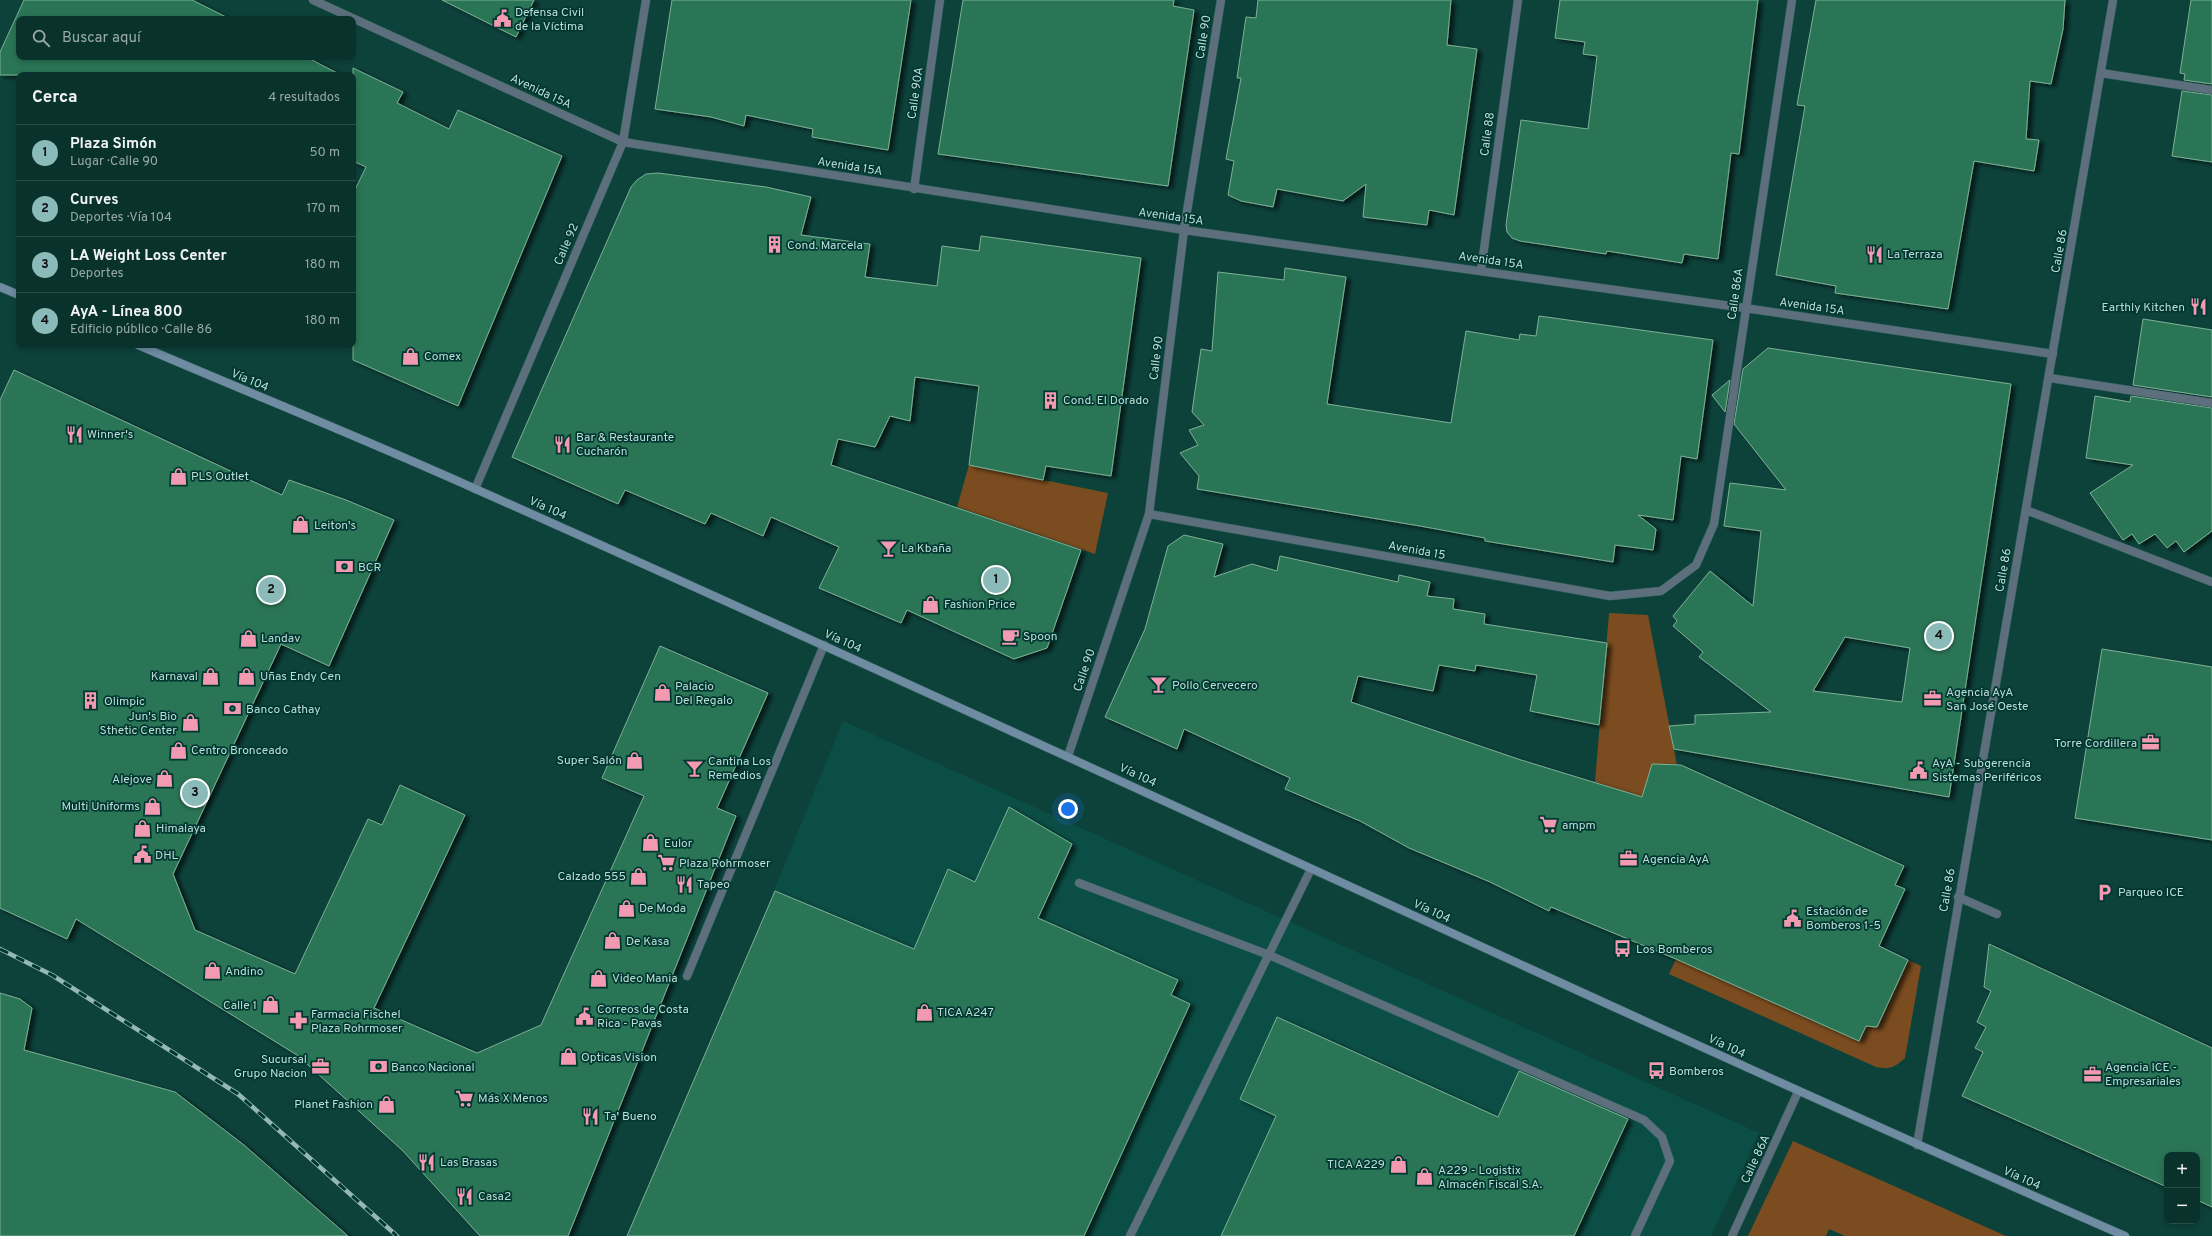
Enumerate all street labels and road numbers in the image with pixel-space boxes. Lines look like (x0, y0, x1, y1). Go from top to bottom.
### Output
street label: Calle 90 (1193, 14, 1215, 60)
street label: Calle 90A (904, 66, 928, 120)
street label: Avenida 15A (507, 71, 574, 113)
street label: Calle 88 (1477, 111, 1499, 157)
street label: Avenida 15A (816, 154, 884, 180)
street label: Avenida 15A (1137, 204, 1205, 229)
street label: Calle 92 (551, 221, 583, 268)
street label: Calle 86 (2048, 228, 2072, 274)
street label: Avenida 15A (1457, 248, 1525, 273)
street label: Calle 86A (1724, 267, 1748, 321)
street label: Avenida 15A (1778, 294, 1846, 319)
street label: Calle 90 (1146, 335, 1168, 381)
street label: Vía 104 (228, 366, 271, 396)
street label: Vía 104 (526, 494, 569, 524)
street label: Avenida 15 (1387, 538, 1447, 564)
street label: Calle 86 (1992, 547, 2016, 593)
street label: Vía 104 (821, 627, 864, 657)
street label: Calle 90 (1070, 647, 1100, 694)
street label: Vía 104 (1116, 760, 1159, 792)
street label: Calle 86 (1936, 867, 1960, 913)
street label: Vía 104 (1410, 896, 1453, 928)
street label: Vía 104 (1705, 1031, 1748, 1063)
street label: Calle 86A (1738, 1132, 1774, 1186)
street label: Vía 104 (2000, 1164, 2043, 1194)

